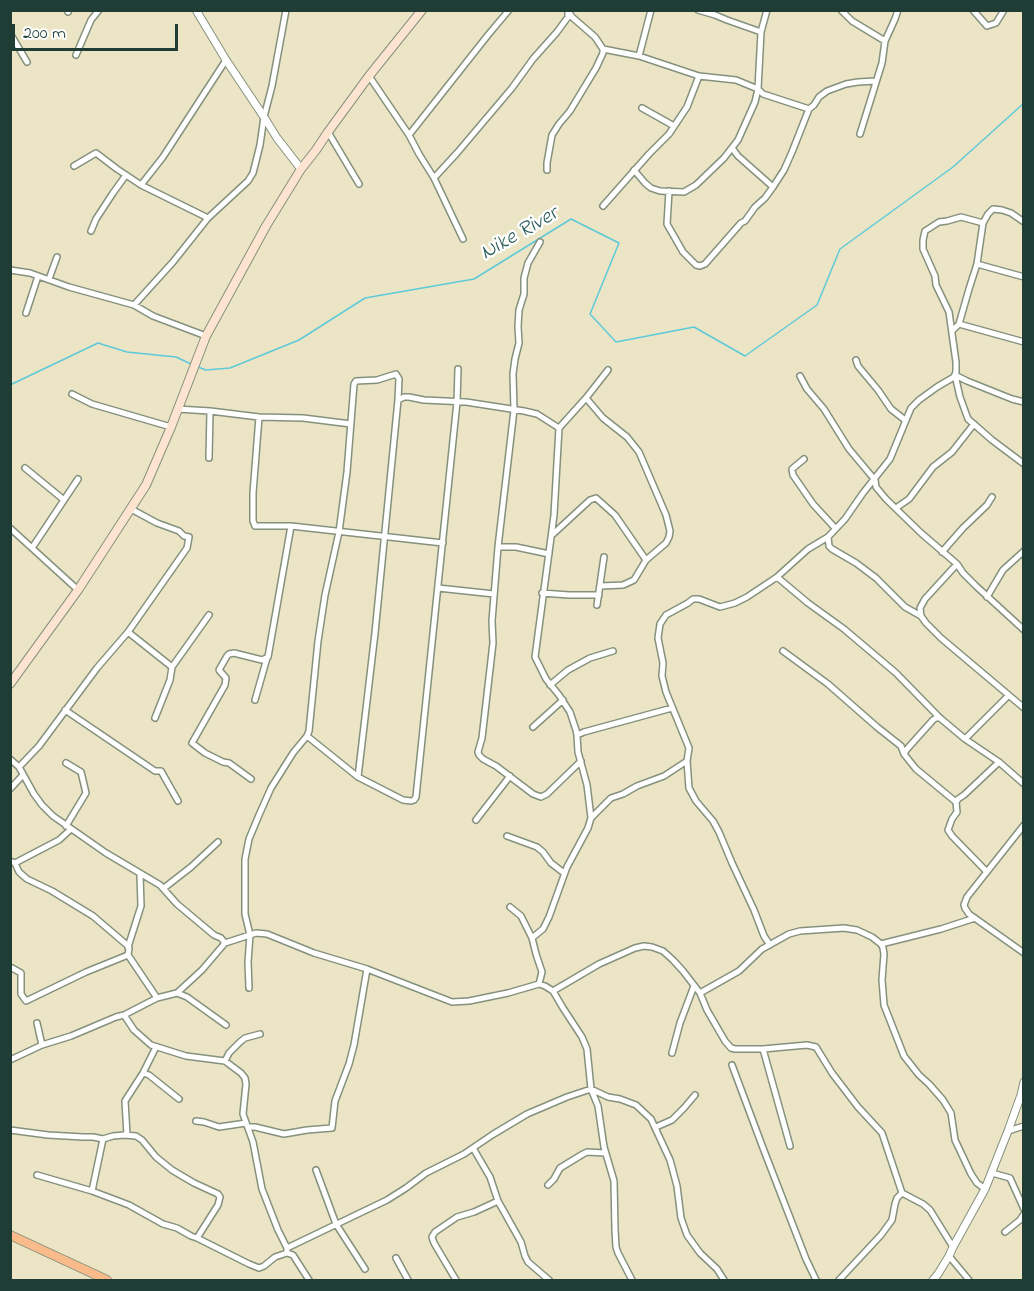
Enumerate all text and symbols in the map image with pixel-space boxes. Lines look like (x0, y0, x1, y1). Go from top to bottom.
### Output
scale bar (15, 12, 182, 50)
text: 200 m (23, 21, 66, 47)
water label: Nike River (476, 202, 564, 268)

